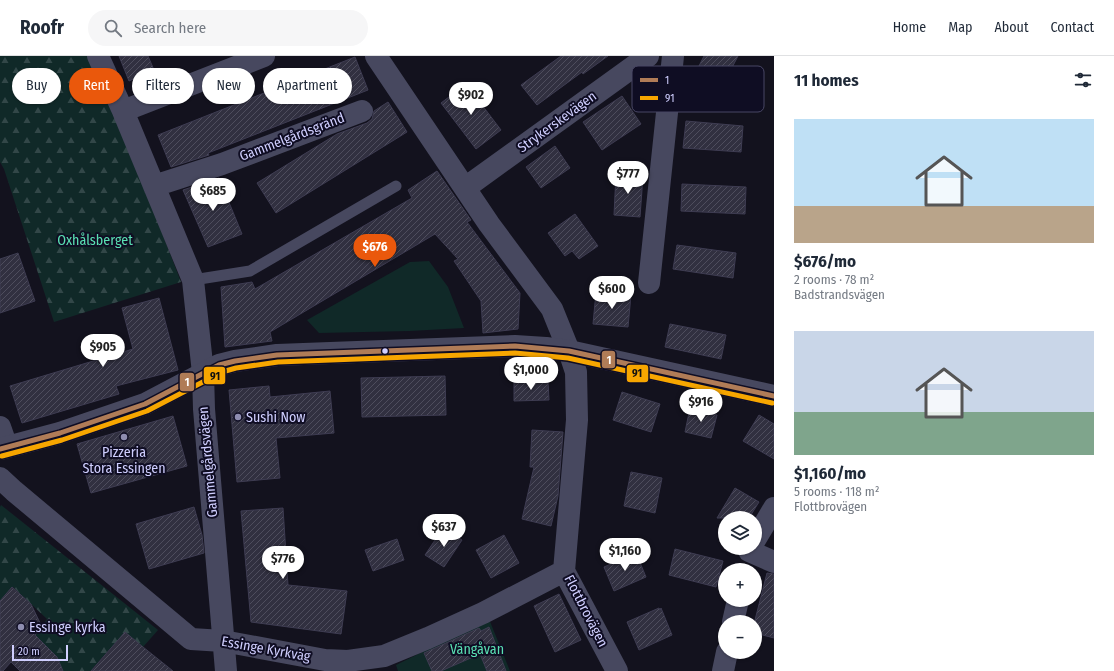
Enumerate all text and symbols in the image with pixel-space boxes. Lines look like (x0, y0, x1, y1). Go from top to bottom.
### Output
search box (88, 10, 368, 46)
text: Roofr (20, 16, 64, 39)
icon: search (102, 17, 124, 39)
text: Search here (134, 19, 206, 37)
text: Home (893, 19, 926, 36)
text: Map (948, 19, 972, 36)
text: About (994, 19, 1029, 36)
text: Contact (1051, 19, 1094, 36)
legend (632, 66, 764, 112)
chip: Buy (12, 68, 61, 104)
chip: Rent (69, 68, 124, 104)
chip: Filters (132, 68, 194, 104)
chip: New (202, 68, 255, 104)
chip: Apartment (263, 68, 352, 104)
icon: filters (1072, 69, 1094, 91)
text: 11 homes (794, 70, 859, 91)
text: 1 (665, 74, 669, 87)
pin: $902 (447, 82, 495, 116)
text: $902 (458, 87, 484, 102)
street label: Strykerskevägen (514, 88, 600, 156)
text: 91 (665, 92, 674, 105)
street label: Gammelgårdsgränd (237, 109, 347, 165)
icon: home (908, 145, 980, 217)
pin: $777 (604, 161, 652, 195)
text: $777 (617, 166, 640, 181)
pin: $685 (189, 178, 237, 212)
text: $685 (200, 183, 226, 198)
park label: Oxhålsberget (57, 232, 133, 249)
pin: $676 (351, 234, 399, 268)
text: $676 (362, 239, 388, 254)
text: $676/mo (794, 251, 856, 272)
text: 2 rooms · 78 m² (794, 272, 874, 287)
pin: $600 (588, 276, 636, 310)
text: $600 (598, 281, 626, 296)
text: Badstrandsvägen (794, 287, 885, 302)
pin: $905 (79, 334, 127, 368)
text: $905 (90, 339, 116, 354)
unlabelled marker (380, 346, 390, 356)
line badge: 1 (601, 350, 616, 369)
text: 1 (607, 354, 611, 367)
pin: $1,000 (498, 357, 564, 391)
icon: home (908, 357, 980, 429)
text: $1,000 (513, 362, 549, 377)
line badge: 91 (626, 364, 649, 383)
line badge: 91 (203, 366, 226, 385)
text: 91 (632, 367, 642, 380)
text: 91 (210, 370, 220, 383)
line badge: 1 (179, 372, 195, 392)
text: 1 (185, 376, 189, 389)
pin: $916 (677, 389, 725, 423)
text: $916 (688, 394, 714, 409)
street label: Gammelgårdsvägen (195, 406, 221, 518)
place label: Sushi Now (246, 409, 305, 426)
marker: Sushi Now (233, 412, 243, 422)
marker: Pizzeria Stora Essingen (119, 432, 129, 442)
place label: Pizzeria Stora Essingen (82, 444, 166, 477)
text: $1,160/mo (794, 463, 866, 484)
text: 5 rooms · 118 m² (794, 484, 879, 499)
text: Flottbrovägen (794, 499, 867, 514)
map controls (718, 511, 762, 659)
button: layers (718, 511, 762, 555)
pin: $637 (420, 514, 468, 548)
text: $637 (432, 519, 456, 534)
pin: $1,160 (592, 538, 658, 572)
text: $1,160 (609, 543, 641, 558)
pin: $776 (259, 546, 307, 580)
text: $776 (271, 551, 295, 566)
button: + (718, 563, 762, 607)
street label: Flottbrovägen (561, 572, 611, 650)
button: − (718, 615, 762, 659)
place label: Essinge kyrka (29, 619, 106, 636)
marker: Essinge kyrka (16, 622, 26, 632)
street label: Essinge Kyrkväg (220, 633, 312, 665)
park label: Vängåvan (450, 641, 504, 658)
scale bar (12, 643, 68, 662)
text: 20 m (18, 645, 40, 658)

